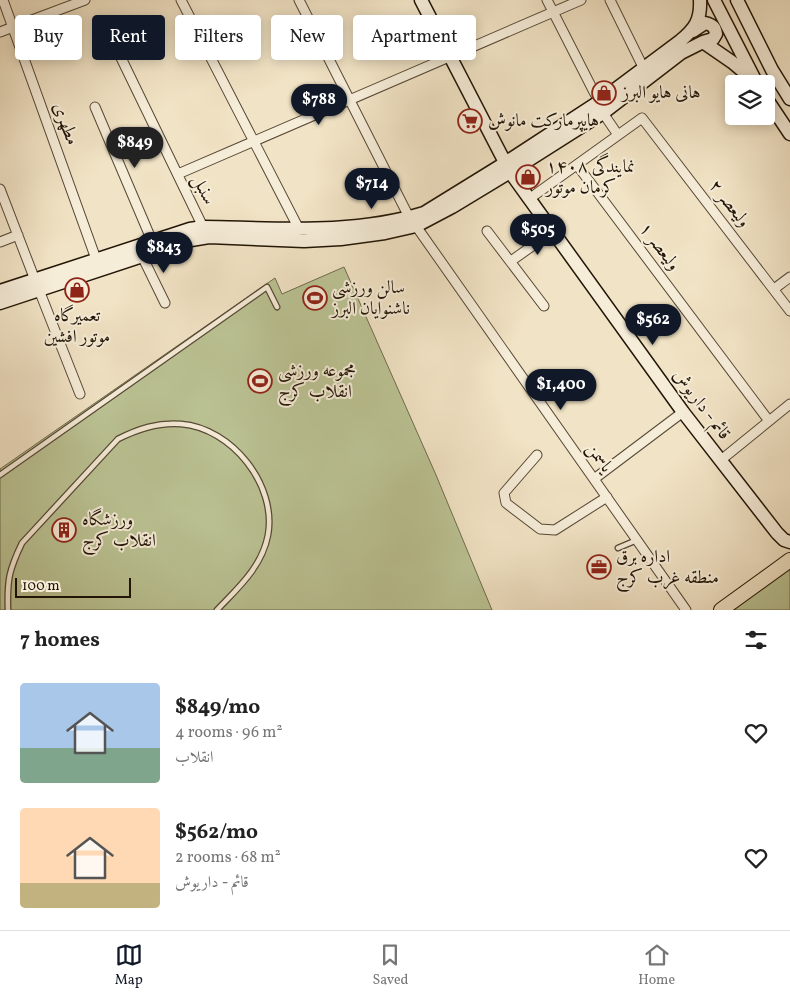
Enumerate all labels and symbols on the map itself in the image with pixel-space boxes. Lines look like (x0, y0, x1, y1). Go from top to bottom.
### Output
shop icon: هانی هایو البرز (591, 80, 617, 106)
place label: هانی هایو البرز (620, 81, 701, 106)
pin: $788 (289, 84, 349, 126)
street label: مطهری (46, 99, 84, 149)
supermarket icon: هایپرمارکت مانوش (457, 108, 483, 134)
place label: هایپرمارکت مانوش (488, 109, 599, 134)
pin: $849 (105, 126, 165, 169)
place label: نمایندگی ۱۴۰۸ کرمان موتور (544, 152, 635, 201)
shop icon: نمایندگی ۱۴۰۸ کرمان موتور (515, 164, 541, 190)
pin: $714 (342, 168, 402, 210)
street label: سنبل (185, 171, 221, 209)
street label: ولیعصر ۲ (702, 175, 756, 233)
pin: $505 (508, 214, 568, 256)
street label: ولیعصر ۱ (633, 218, 685, 276)
pin: $843 (134, 232, 194, 274)
place label: سالن ورزشی ناشنوایان البرز (330, 276, 410, 322)
shop icon: تعمیرگاه موتور افشین (64, 277, 90, 303)
sports icon: سالن ورزشی ناشنوایان البرز (302, 285, 328, 311)
place label: تعمیرگاه موتور افشین (44, 304, 110, 350)
pin: $562 (623, 304, 683, 346)
place label: مجموعه ورزشی انقلاب کرج (278, 359, 356, 407)
street label: قائم - داریوش (664, 364, 736, 447)
sports icon: مجموعه ورزشی انقلاب کرج (247, 368, 273, 394)
pin: $1,400 (520, 368, 602, 411)
street label: یاسمن (580, 438, 619, 479)
place label: ورزشگاه انقلاب کرج (82, 507, 156, 556)
building icon: ورزشگاه انقلاب کرج (51, 517, 77, 543)
place label: اداره برق منطقه غرب کرج (616, 545, 719, 593)
office icon: اداره برق منطقه غرب کرج (586, 554, 612, 580)
scale bar (15, 575, 131, 598)

